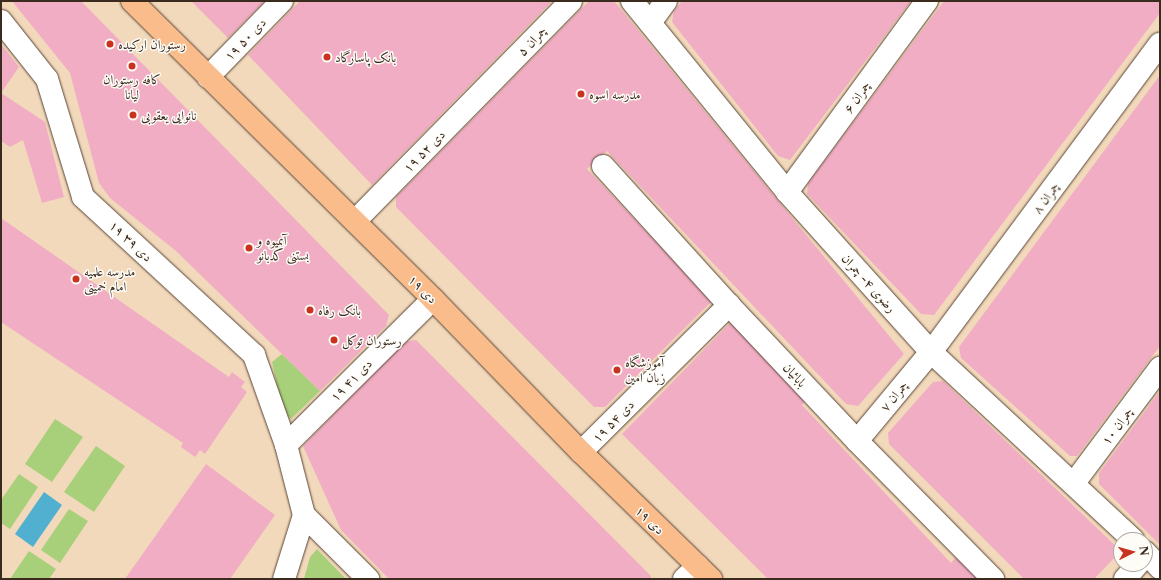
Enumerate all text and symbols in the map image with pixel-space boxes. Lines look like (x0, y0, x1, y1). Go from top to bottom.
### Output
street label: ۱۹ دی ۵۰ (221, 14, 269, 64)
street label: چمران ۵ (514, 23, 550, 59)
place label: رستوران ارکیده (118, 36, 186, 52)
marker: رستوران ارکیده (105, 39, 115, 49)
place label: بانک پاسارگاد (335, 49, 396, 65)
marker: بانک پاسارگاد (322, 52, 332, 62)
marker: کافه رستوران لیانا (127, 61, 137, 71)
place label: کافه رستوران لیانا (103, 72, 161, 103)
street label: چمران ۶ (840, 78, 874, 116)
place label: مدرسه اسوه (589, 86, 641, 102)
marker: مدرسه اسوه (576, 89, 586, 99)
place label: نانوایی یعقوبی (141, 107, 196, 123)
marker: نانوایی یعقوبی (128, 110, 138, 120)
street label: ۱۹ دی ۵۲ (400, 127, 448, 175)
street label: چمران ۸ (1029, 179, 1063, 217)
street label: ۱۹ دی ۳۹ (106, 217, 156, 265)
place label: آبمیوه و بستنی کدبانو (257, 233, 309, 264)
marker: آبمیوه و بستنی کدبانو (244, 243, 254, 253)
street label: رضوی ۴- چمران (839, 251, 899, 315)
place label: مدرسه علمیه امام خمینی (84, 264, 135, 295)
street label: ۱۹ دی (405, 271, 441, 307)
marker: مدرسه علمیه امام خمینی (71, 274, 81, 284)
place label: بانک رفاه (318, 302, 361, 318)
marker: بانک رفاه (305, 305, 315, 315)
place label: رستوران توکل (342, 332, 402, 348)
marker: رستوران توکل (329, 335, 339, 345)
place label: آموزشگاه زبان امین (625, 355, 665, 386)
street label: ۱۹ دی ۴۱ (327, 356, 375, 404)
street label: بابائیان (780, 360, 810, 390)
marker: آموزشگاه زبان امین (612, 365, 622, 375)
street label: چمران ۷ (877, 377, 911, 415)
street label: ۱۹ دی ۵۴ (589, 397, 637, 445)
street label: چمران ۱۰ (1098, 404, 1136, 448)
street label: ۱۹ دی (632, 502, 668, 538)
north arrow (1113, 532, 1153, 572)
text: N (1136, 545, 1151, 556)

